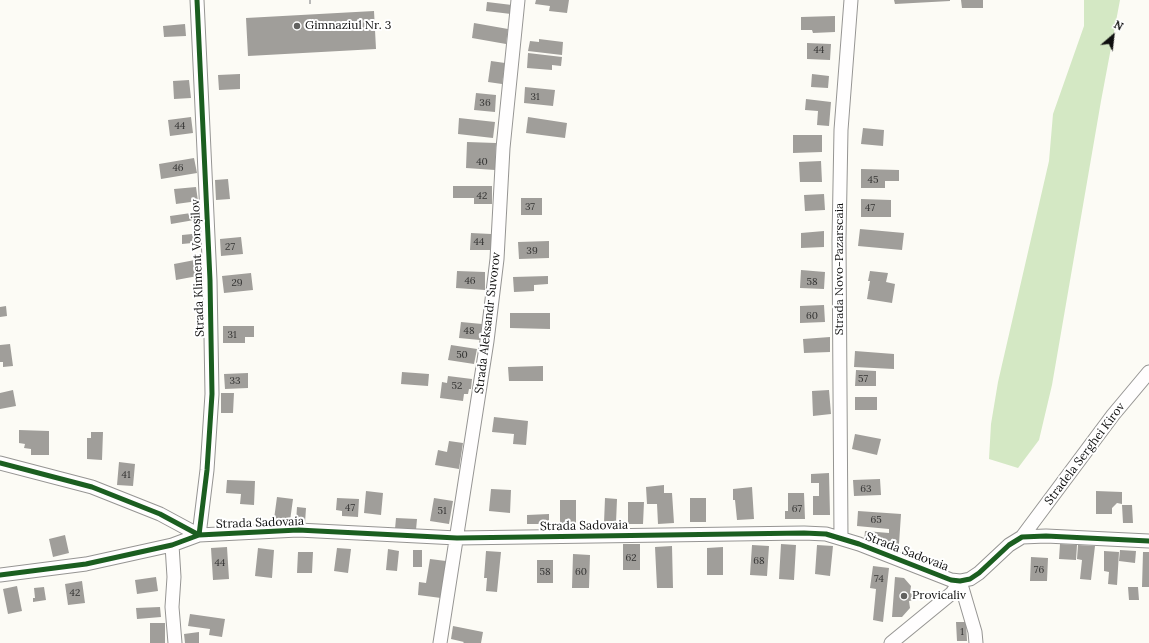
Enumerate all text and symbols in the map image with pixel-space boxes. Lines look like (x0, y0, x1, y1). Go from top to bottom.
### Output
north arrow (1093, 16, 1133, 56)
text: N (1112, 17, 1126, 34)
place label: Gimnaziul Nr. 3 (305, 19, 391, 33)
marker: Gimnaziul Nr. 3 (292, 21, 302, 31)
house number: 44 (814, 44, 824, 56)
house number: 31 (530, 91, 540, 103)
house number: 36 (479, 97, 491, 109)
house number: 44 (175, 120, 185, 132)
house number: 40 (476, 156, 488, 168)
house number: 46 (172, 162, 184, 174)
house number: 45 (868, 174, 878, 186)
house number: 42 (477, 190, 487, 202)
street label: Strada Kliment Voroșilov (188, 199, 208, 337)
house number: 37 (525, 201, 535, 213)
house number: 47 (865, 202, 875, 214)
street label: Strada Novo-Pazarscaia (833, 203, 847, 335)
house number: 44 (474, 236, 484, 248)
house number: 27 (225, 241, 235, 253)
house number: 39 (526, 245, 538, 257)
street label: Strada Aleksandr Suvorov (472, 251, 504, 395)
house number: 46 (464, 275, 476, 287)
house number: 58 (806, 276, 818, 288)
house number: 29 (231, 277, 243, 289)
house number: 60 (806, 310, 818, 322)
house number: 48 (463, 325, 475, 337)
house number: 31 (227, 329, 237, 341)
house number: 50 (456, 349, 468, 361)
house number: 57 (858, 373, 868, 385)
house number: 33 (229, 375, 241, 387)
house number: 52 (452, 380, 462, 392)
street label: Stradela Serghei Kirov (1042, 400, 1128, 508)
house number: 41 (121, 469, 131, 481)
house number: 63 (860, 483, 872, 495)
house number: 47 (345, 502, 355, 514)
house number: 67 (792, 503, 802, 515)
house number: 51 (437, 505, 447, 517)
street label: Strada Sadovaia (216, 514, 304, 532)
house number: 65 (870, 514, 882, 526)
street label: Strada Sadovaia (540, 518, 628, 534)
street label: Strada Sadovaia (863, 530, 951, 574)
house number: 62 (625, 552, 637, 564)
house number: 68 (753, 555, 765, 567)
house number: 44 (215, 557, 225, 569)
house number: 76 (1034, 564, 1044, 576)
house number: 58 (539, 566, 551, 578)
house number: 60 (575, 566, 587, 578)
house number: 74 (874, 573, 884, 585)
house number: 42 (70, 587, 80, 599)
place label: Provicaliv (912, 589, 966, 603)
marker: Provicaliv (899, 591, 909, 601)
house number: 1 (960, 626, 964, 638)

